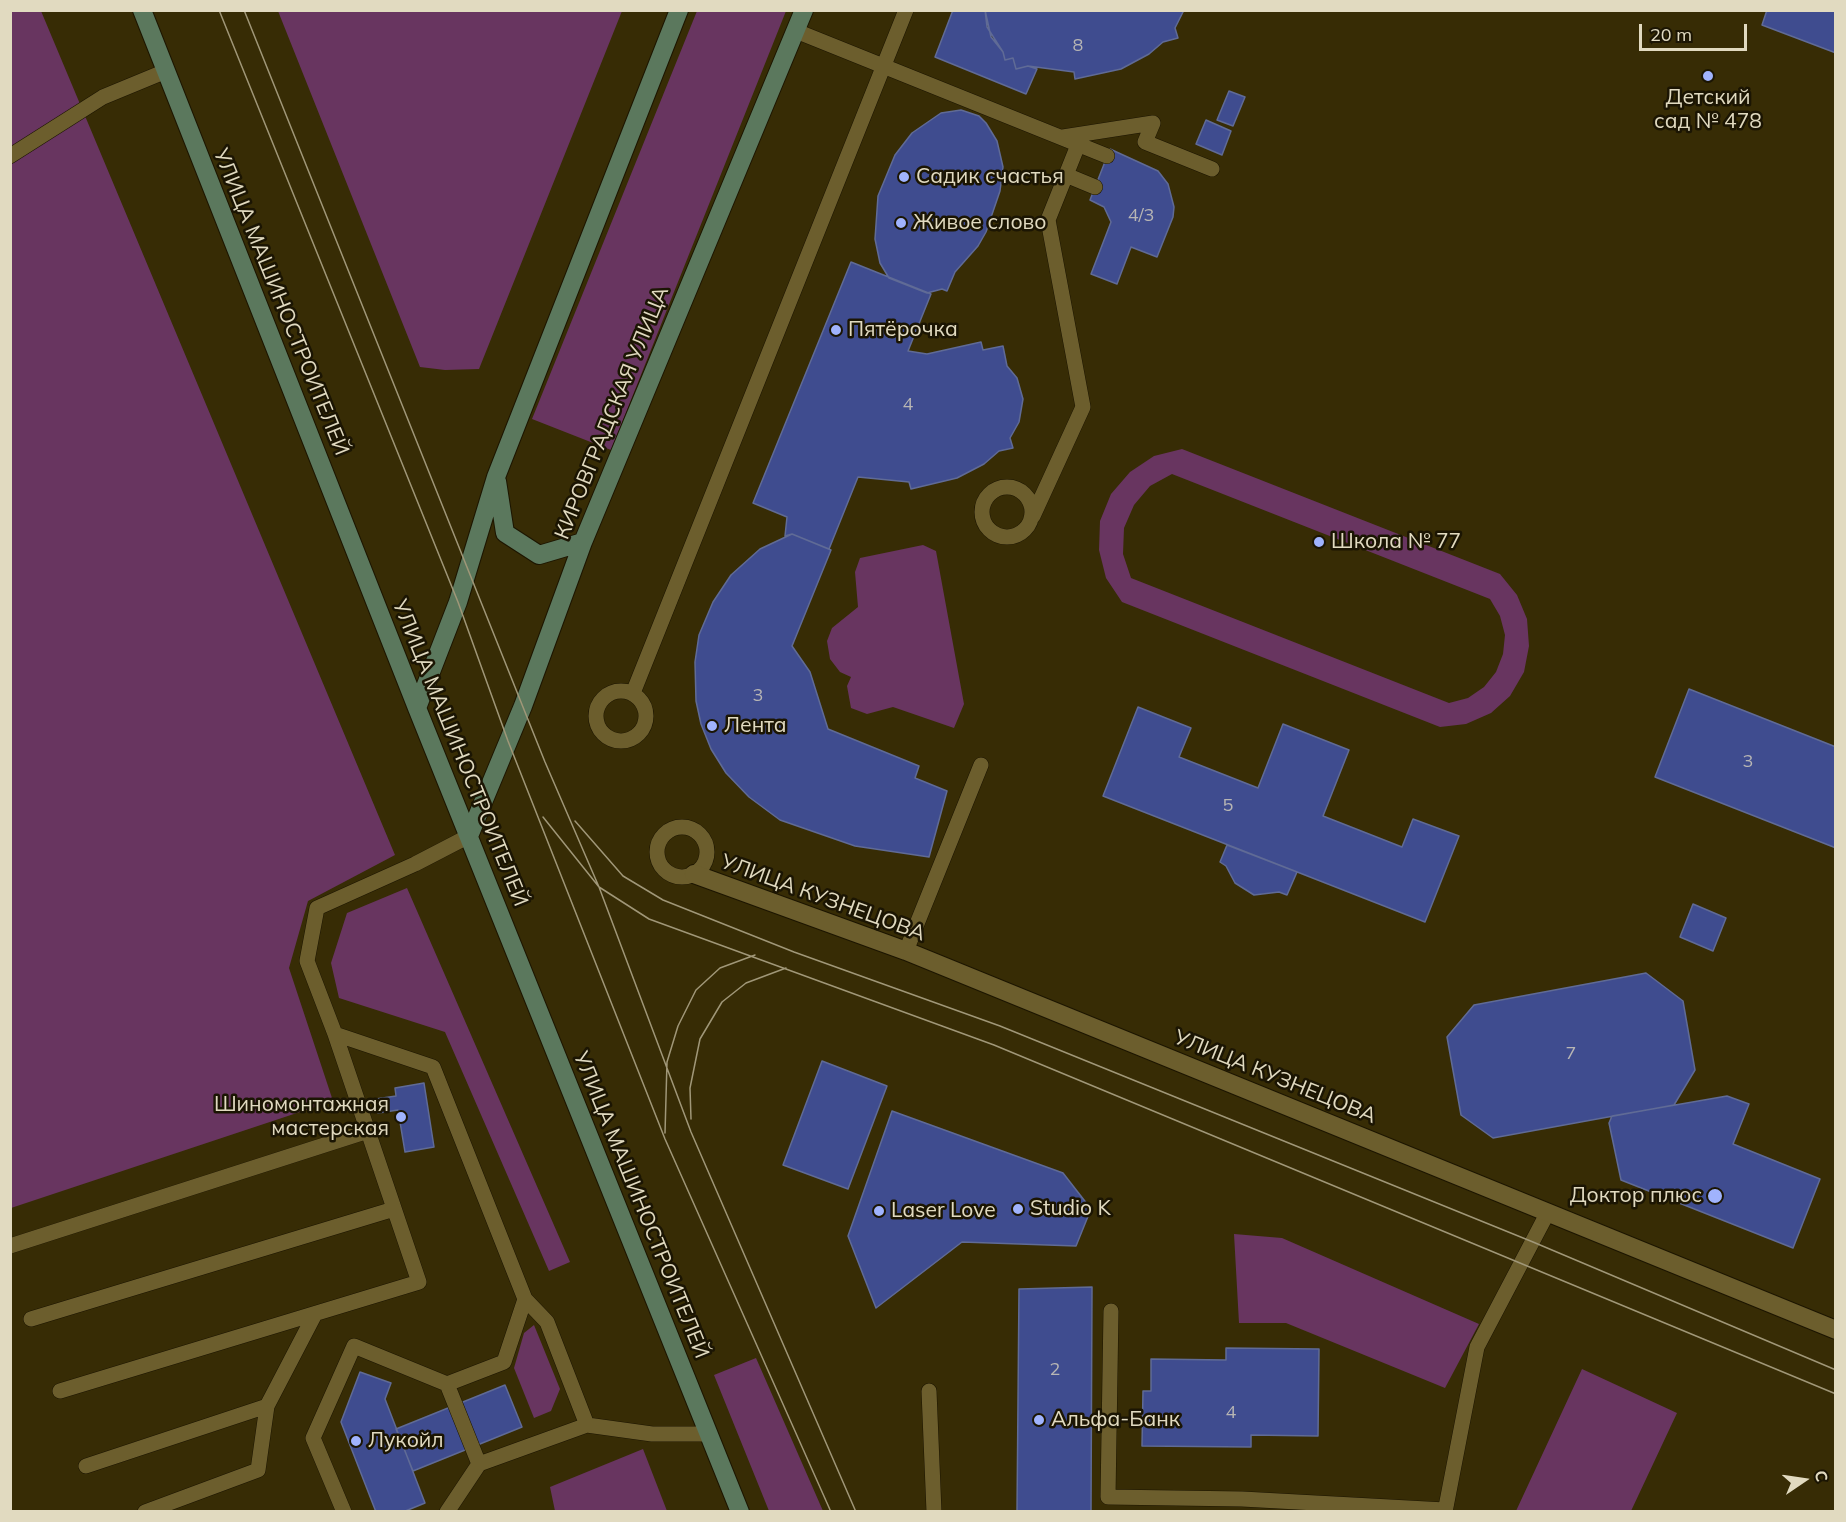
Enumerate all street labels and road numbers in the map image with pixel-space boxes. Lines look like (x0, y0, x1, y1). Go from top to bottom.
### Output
street label: УЛИЦА МАШИНОСТРОИТЕЛЕЙ (208, 145, 354, 459)
street label: КИРОВГРАДСКАЯ УЛИЦА (550, 283, 674, 543)
street label: УЛИЦА МАШИНОСТРОИТЕЛЕЙ (387, 596, 533, 910)
street label: УЛИЦА КУЗНЕЦОВА (717, 849, 929, 947)
street label: УЛИЦА КУЗНЕЦОВА (1170, 1025, 1380, 1129)
street label: УЛИЦА МАШИНОСТРОИТЕЛЕЙ (568, 1048, 714, 1362)

